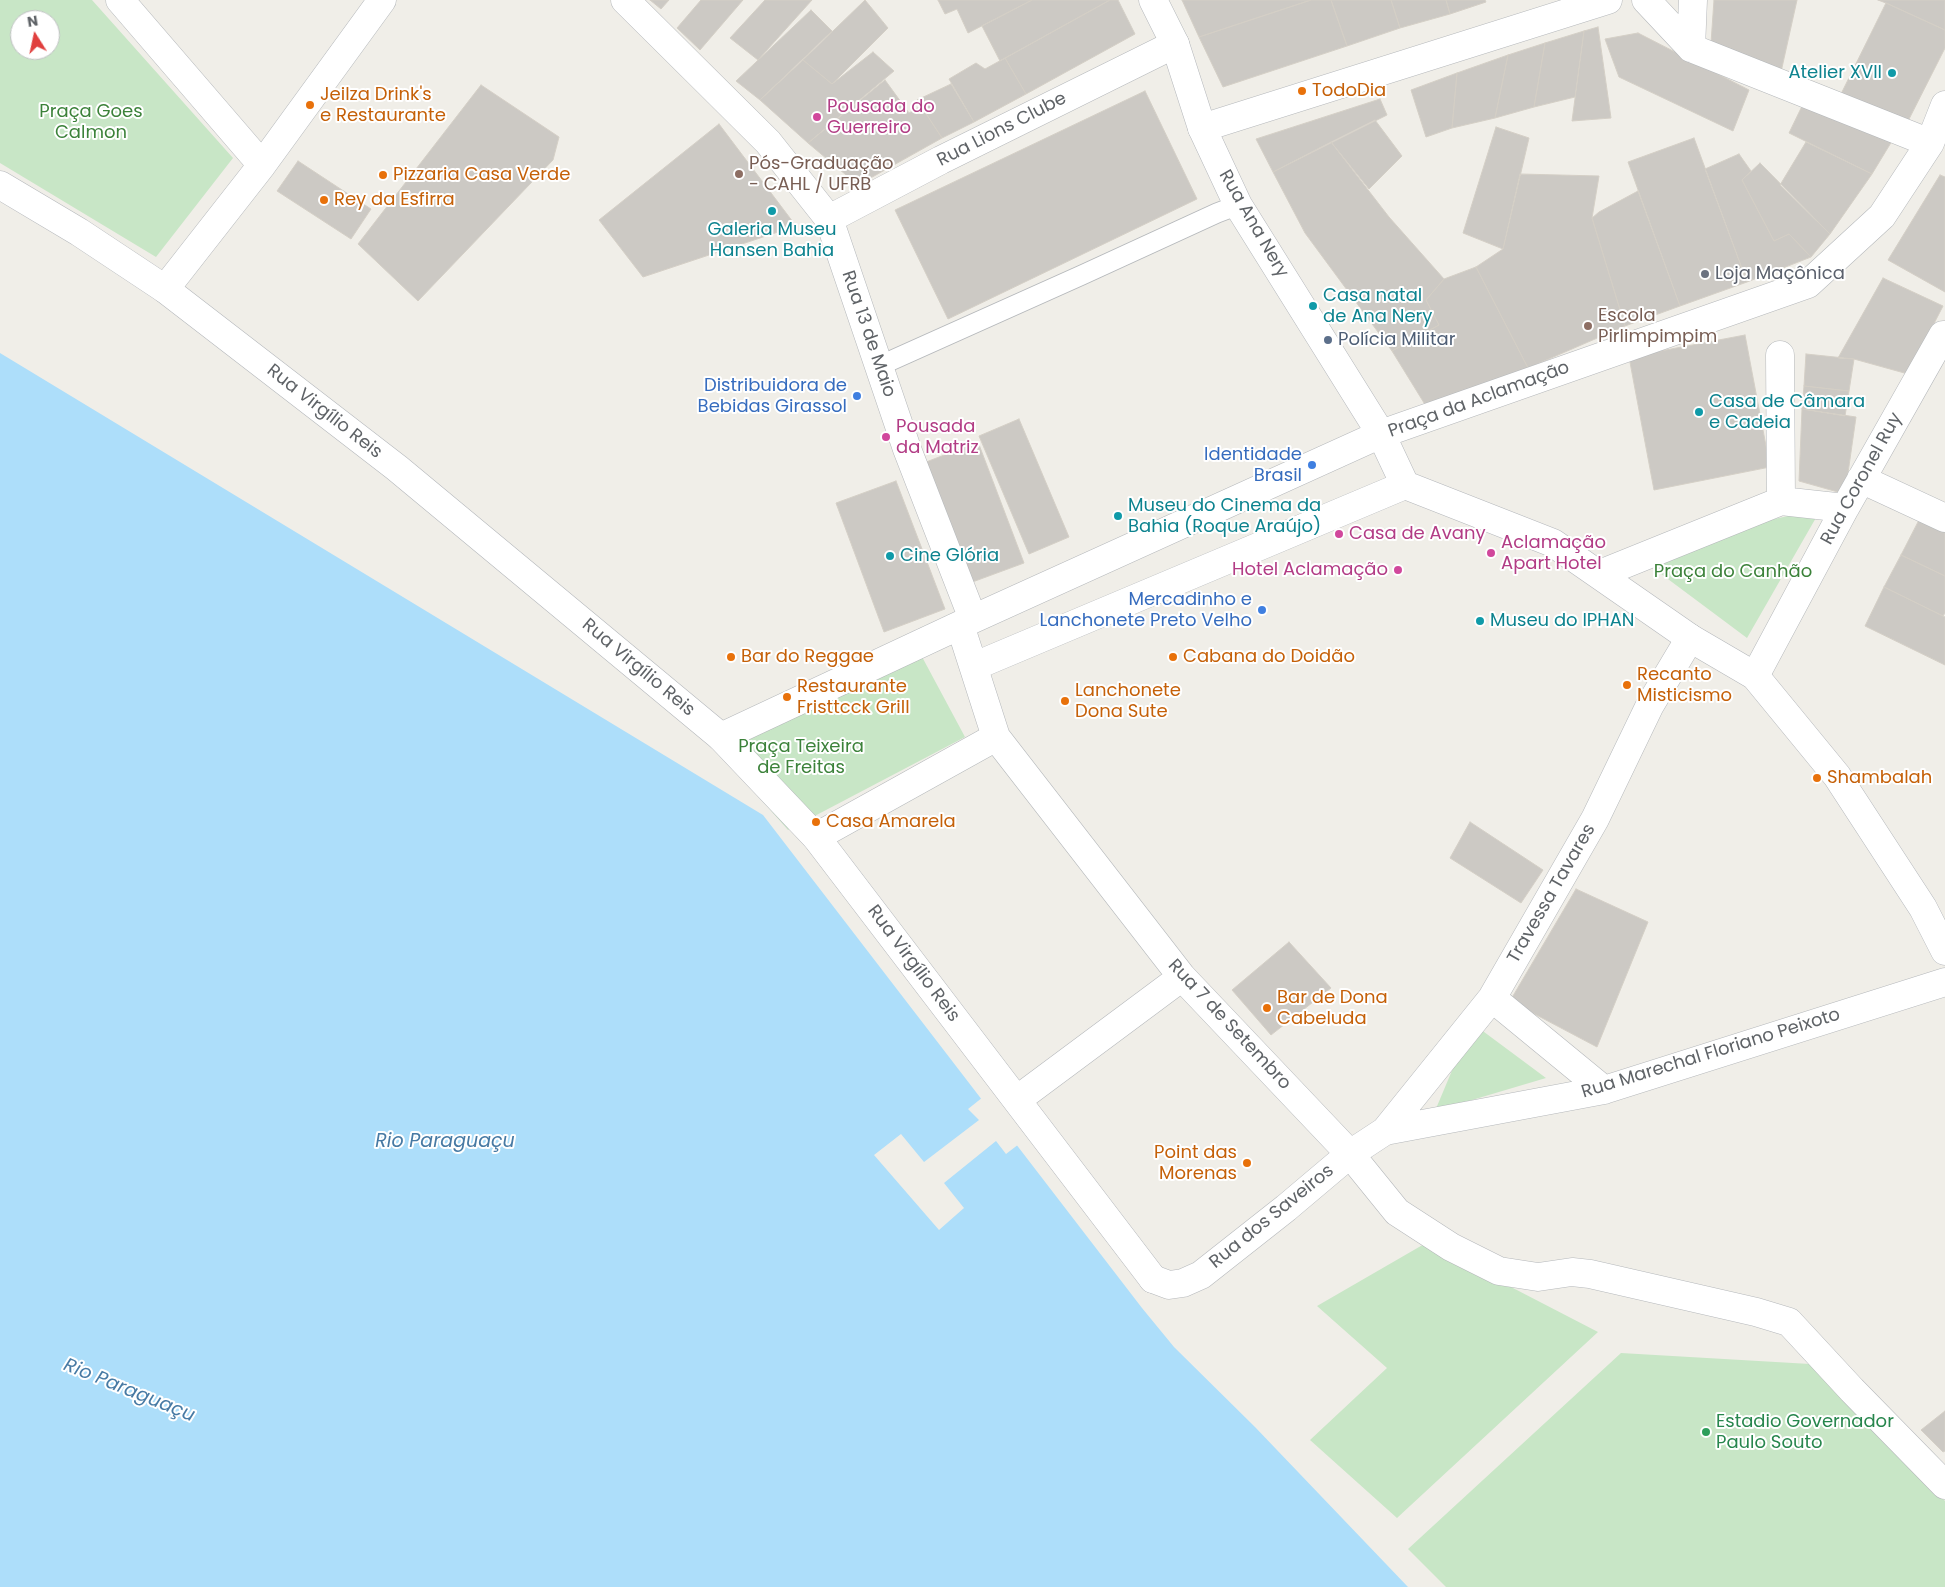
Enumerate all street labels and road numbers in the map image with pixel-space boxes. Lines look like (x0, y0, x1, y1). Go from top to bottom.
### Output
street label: Rua Lions Clube (934, 88, 1070, 172)
street label: Rua Ana Nery (1213, 166, 1293, 282)
street label: Rua 13 de Maio (836, 268, 900, 400)
street label: Praça da Aclamação (1385, 357, 1573, 443)
street label: Rua Virgílio Reis (262, 360, 386, 464)
street label: Rua Coronel Ruy (1817, 409, 1907, 549)
street label: Rua Virgílio Reis (577, 615, 699, 721)
street label: Travessa Tavares (1503, 821, 1601, 967)
street label: Rua Virgílio Reis (862, 901, 964, 1027)
street label: Rua 7 de Setembro (1163, 955, 1295, 1095)
street label: Rua Marechal Floriano Peixoto (1579, 1004, 1843, 1104)
street label: Rua dos Saveiros (1206, 1160, 1338, 1274)

